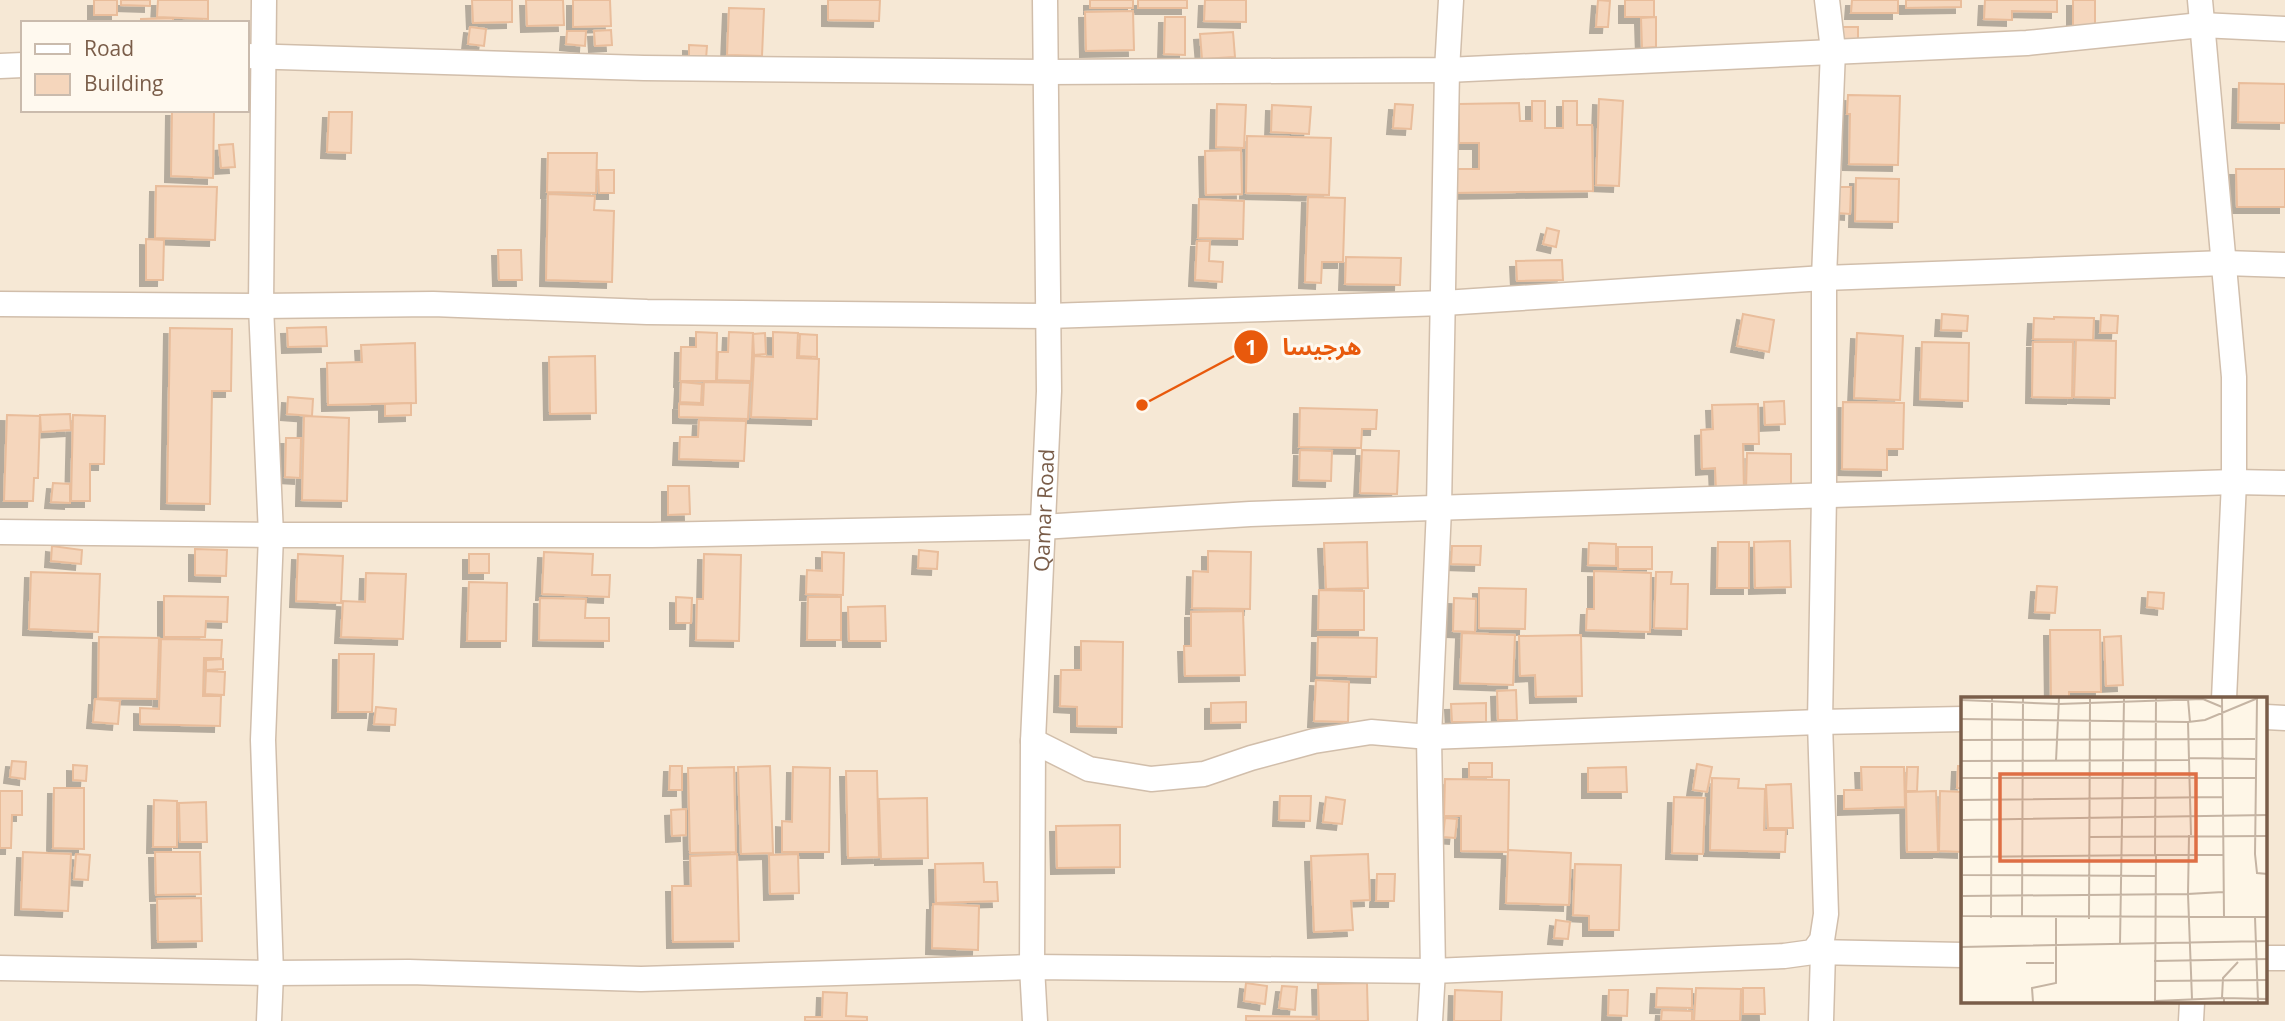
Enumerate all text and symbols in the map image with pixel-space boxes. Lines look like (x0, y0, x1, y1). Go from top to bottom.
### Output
legend (21, 21, 248, 112)
text: Road (84, 34, 134, 62)
text: Building (84, 69, 163, 97)
callout: هرجيسا (1234, 325, 1376, 369)
text: هرجيسا (1283, 330, 1361, 362)
text: 1 (1245, 333, 1257, 361)
street label: Qamar Road (1027, 448, 1060, 573)
inset map (1961, 697, 2268, 1004)

